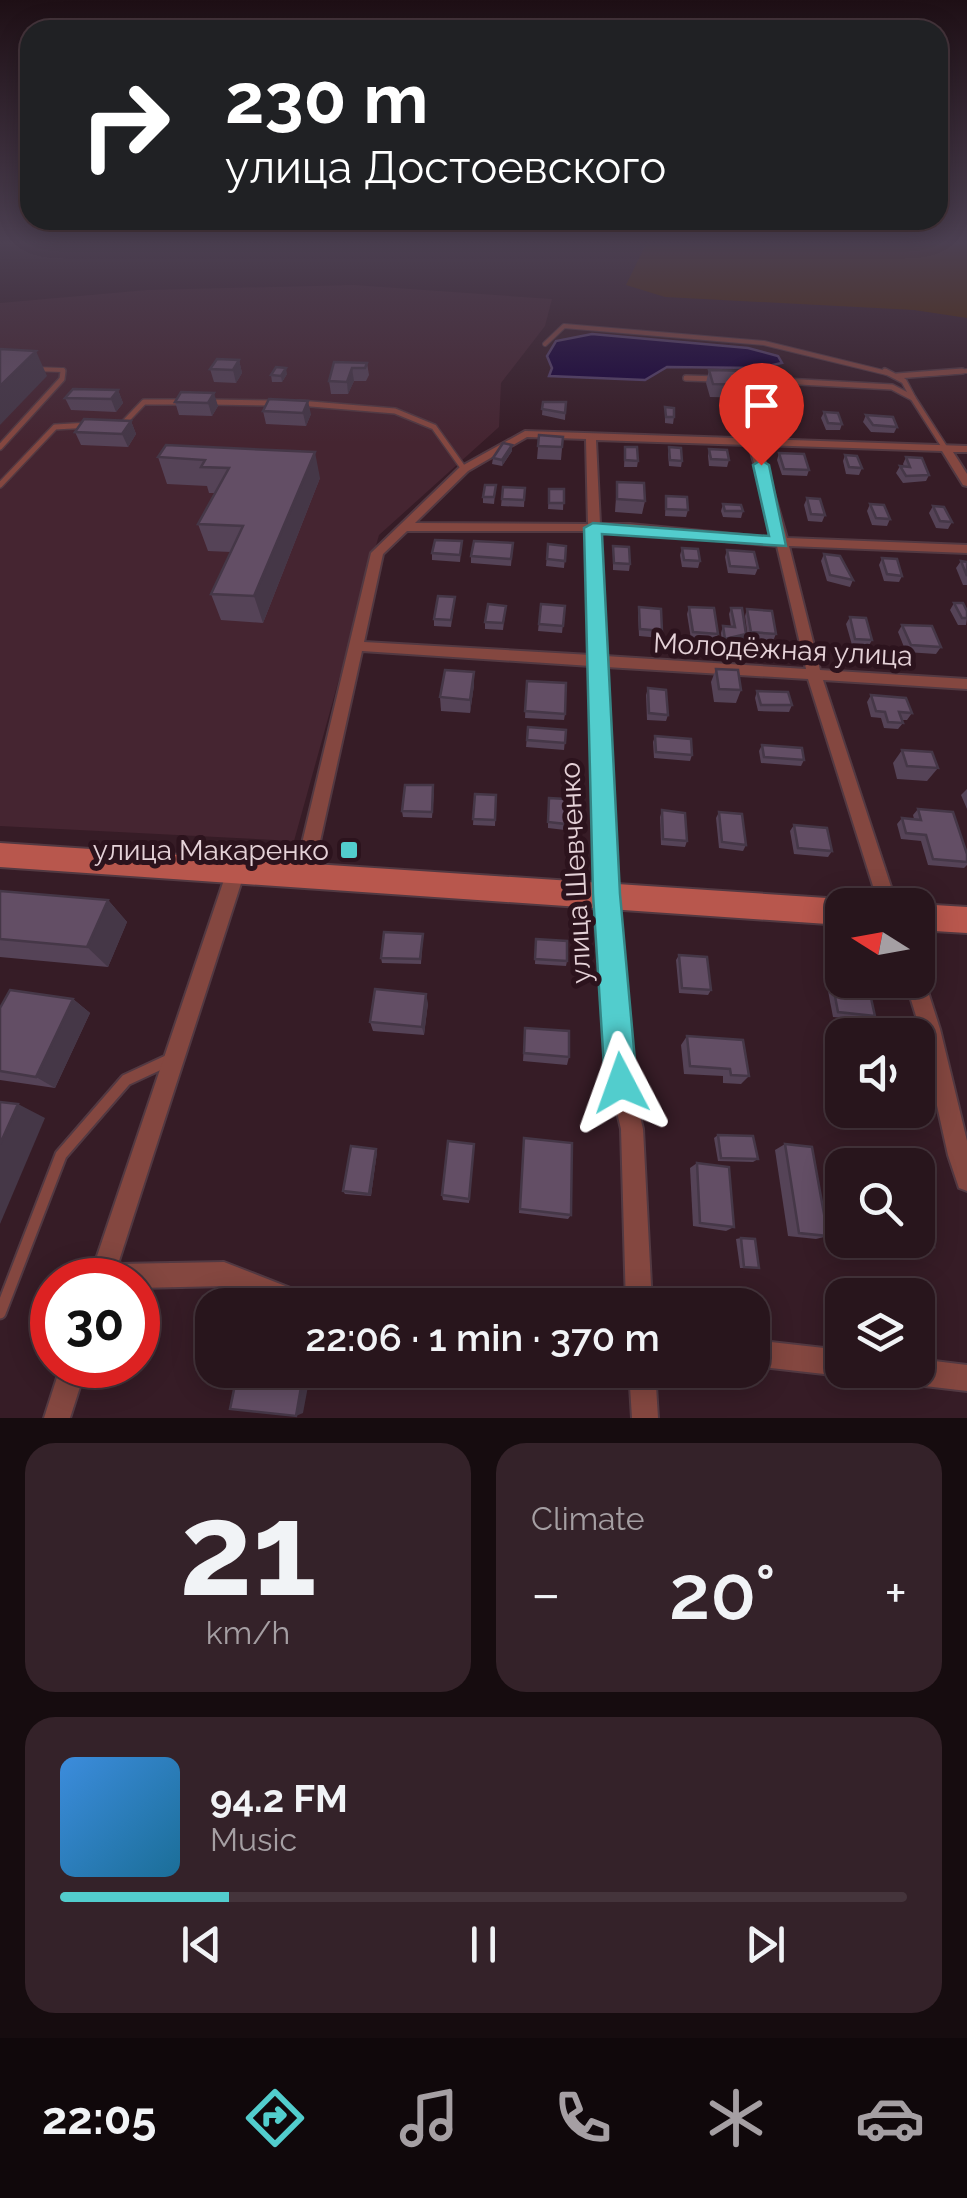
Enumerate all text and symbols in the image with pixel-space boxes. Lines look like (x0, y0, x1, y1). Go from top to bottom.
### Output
text: 230 m (225, 57, 429, 139)
icon: right (60, 60, 190, 190)
text: улица Достоевского (225, 141, 666, 194)
pin (719, 363, 804, 466)
icon: arrive (734, 378, 789, 433)
street label: Молодёжная улица (652, 626, 914, 673)
street label: улица Шевченко (553, 761, 598, 985)
place label: улица Макаренко (93, 834, 329, 867)
marker: улица Макаренко (338, 839, 360, 861)
north arrow (825, 888, 935, 998)
map controls (825, 888, 935, 1388)
button: sound (825, 1018, 935, 1128)
position arrow (569, 1031, 673, 1135)
button: search (825, 1148, 935, 1258)
speed limit sign: 30 (30, 1258, 160, 1388)
button: layers (825, 1278, 935, 1388)
text: 22:06 · 1 min · 370 m (305, 1315, 660, 1360)
text: 21 (179, 1473, 317, 1625)
text: Climate (531, 1500, 645, 1537)
text: 20° (669, 1548, 776, 1637)
text: − (531, 1561, 561, 1626)
text: + (884, 1561, 907, 1626)
text: km/h (206, 1614, 290, 1651)
text: 94.2 FM (210, 1776, 348, 1821)
text: Music (210, 1821, 297, 1858)
icon: previous (174, 1917, 229, 1972)
icon: pause (456, 1917, 511, 1972)
icon: next (738, 1917, 793, 1972)
icon: directions (240, 2083, 310, 2153)
icon: music (394, 2083, 464, 2153)
icon: phone (548, 2083, 618, 2153)
icon: climate (701, 2083, 771, 2153)
icon: car (855, 2083, 925, 2153)
text: 22:05 (42, 2092, 156, 2145)

